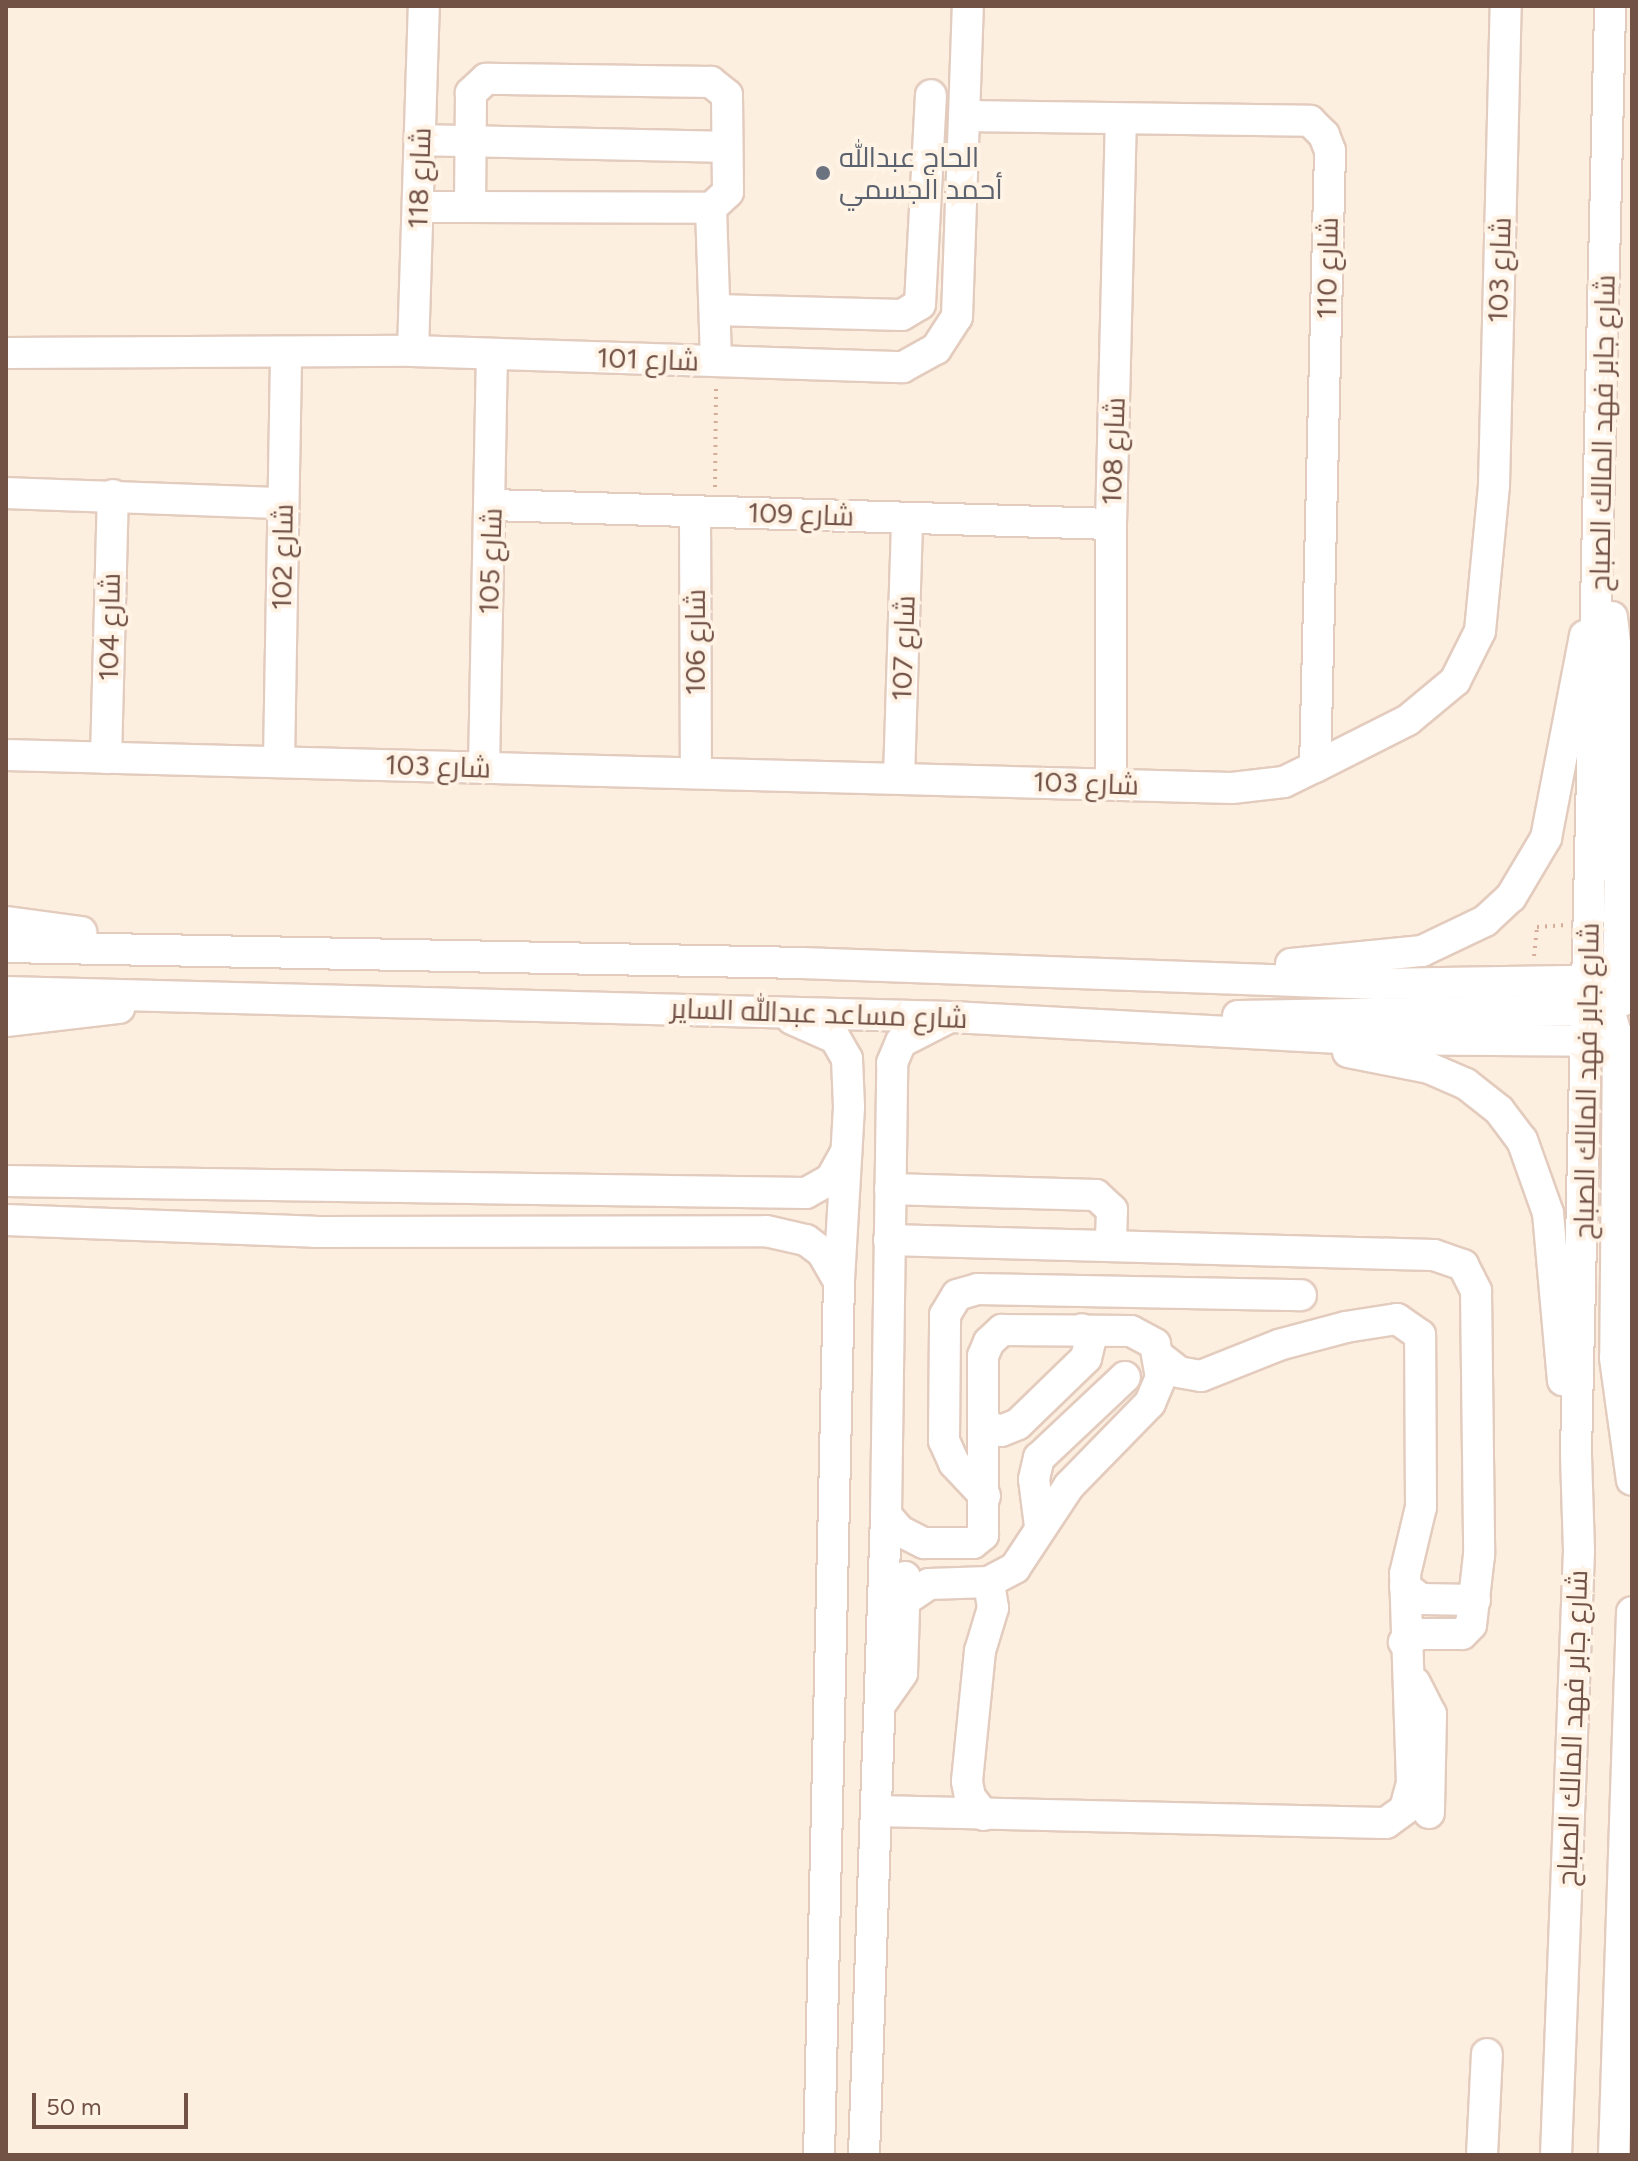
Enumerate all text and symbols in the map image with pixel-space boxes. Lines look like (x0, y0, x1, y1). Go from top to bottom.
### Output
street label: شارع 118 (400, 127, 438, 229)
place label: الحاج عبدالله أحمد الجسمي (839, 140, 1003, 206)
marker: الحاج عبدالله أحمد الجسمي (814, 164, 832, 182)
street label: شارع 103 (1480, 216, 1518, 324)
street label: شارع 110 (1309, 217, 1345, 319)
street label: شارع جابر فهد المالك الصباح (1582, 274, 1622, 592)
street label: شارع 101 (596, 340, 700, 378)
street label: شارع 108 (1094, 397, 1132, 505)
street label: شارع 109 (747, 495, 855, 533)
street label: شارع 102 (264, 504, 300, 610)
street label: شارع 105 (471, 507, 509, 615)
street label: شارع 104 (91, 573, 127, 681)
street label: شارع 106 (678, 589, 712, 695)
street label: شارع 107 (884, 595, 922, 701)
street label: شارع 103 (384, 747, 492, 785)
street label: شارع 103 (1032, 764, 1140, 802)
street label: شارع جابر فهد المالك الصباح (1566, 922, 1606, 1240)
street label: شارع مساعد عبدالله الساير (670, 991, 968, 1035)
street label: شارع جابر فهد المالك الصباح (1550, 1569, 1594, 1887)
scale bar (36, 2077, 192, 2127)
text: 50 m (46, 2092, 102, 2121)

